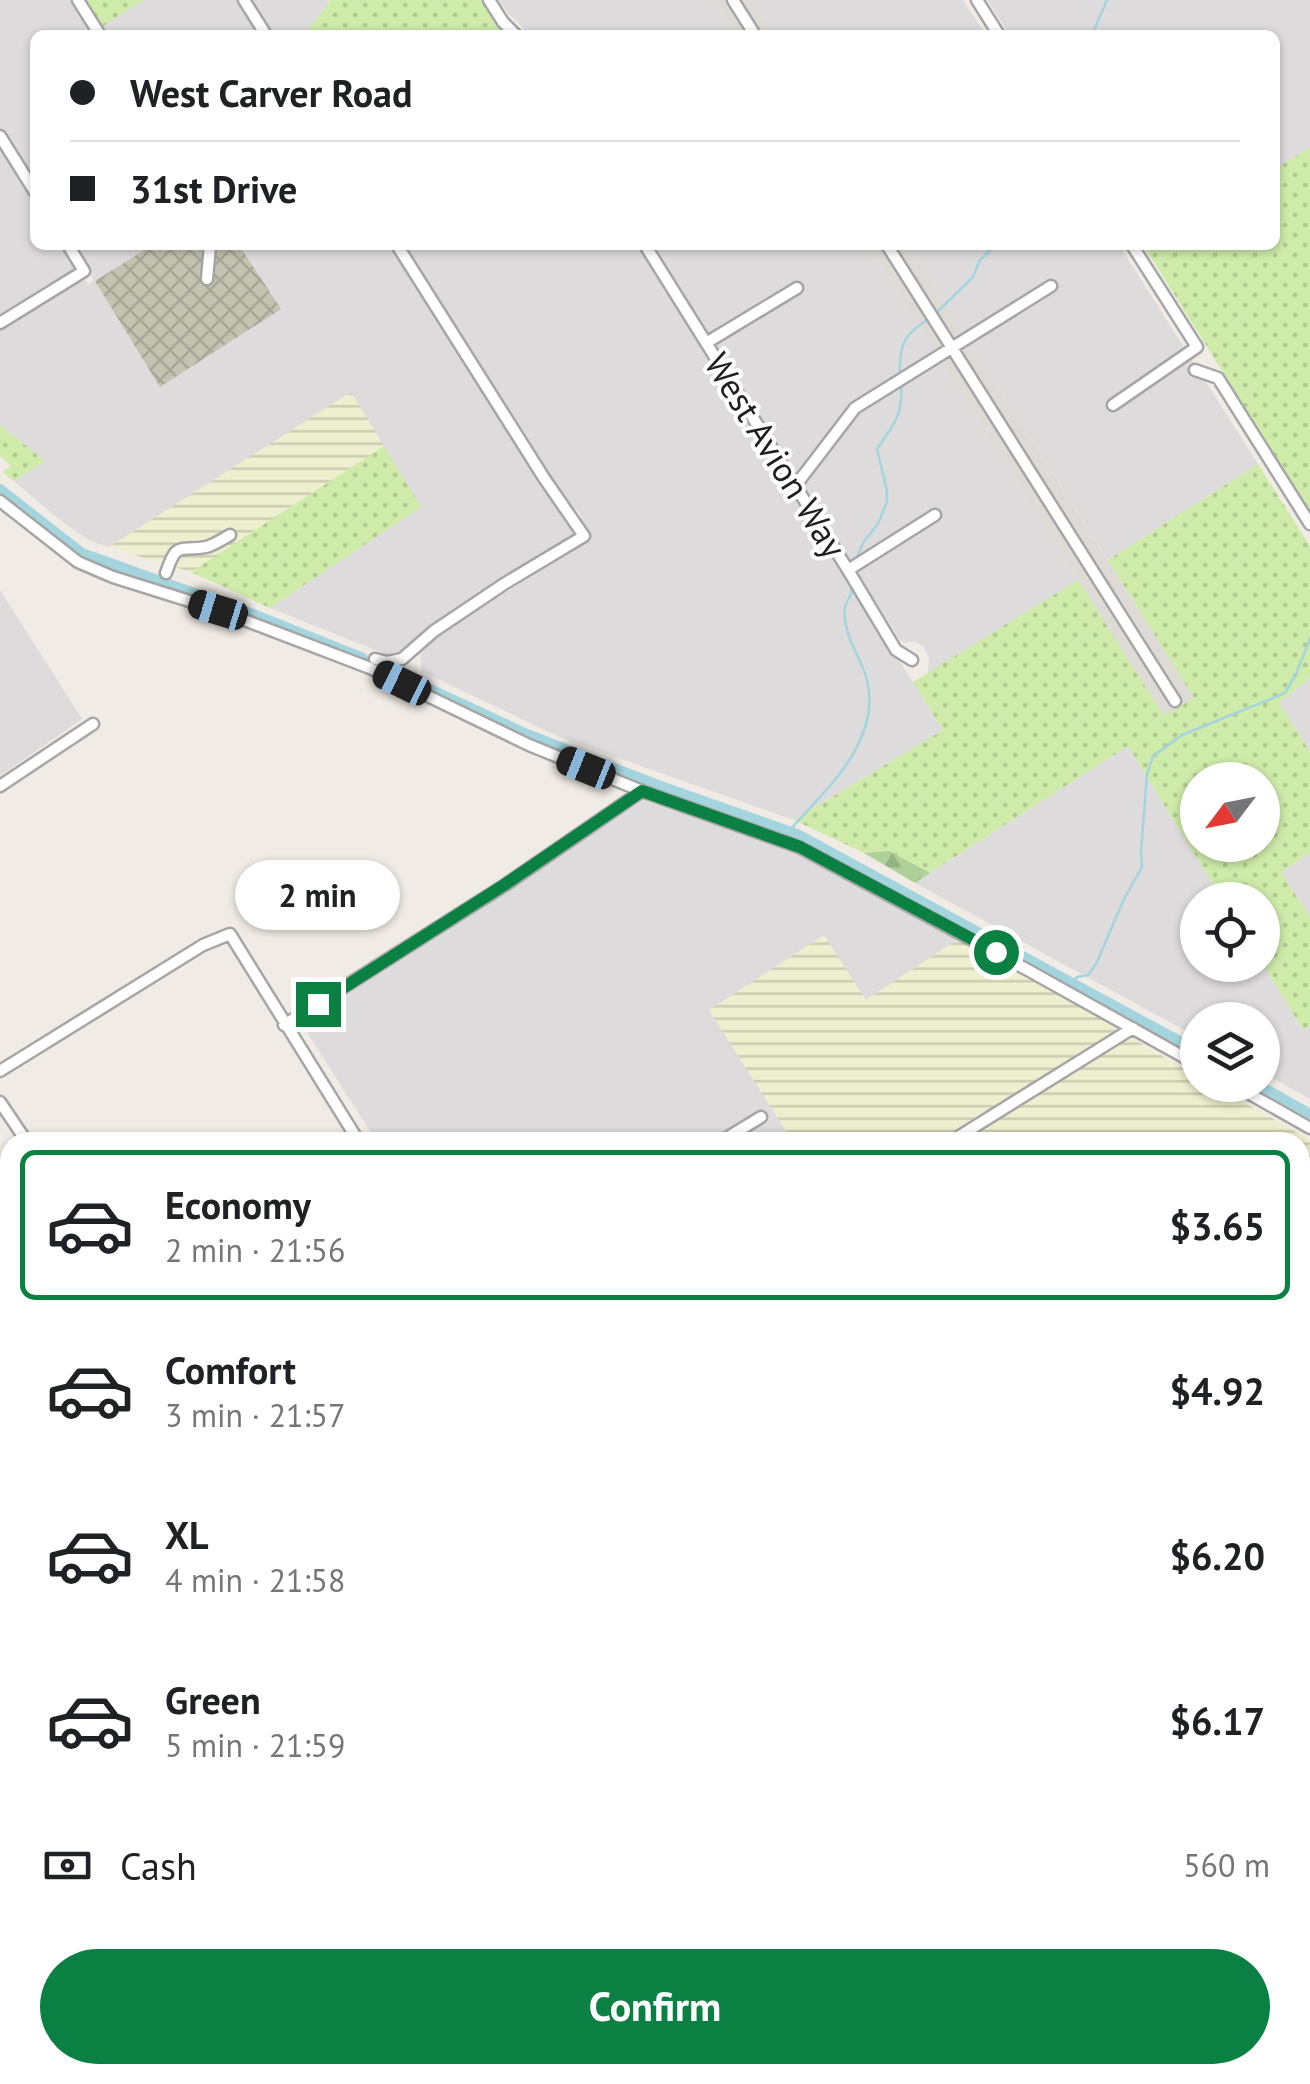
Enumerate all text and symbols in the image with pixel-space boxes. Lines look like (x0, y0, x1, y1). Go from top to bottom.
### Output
text: West Carver Road (130, 68, 412, 117)
text: 31st Drive (130, 164, 297, 213)
street label: West Avion Way (695, 344, 857, 566)
car (185, 587, 251, 633)
car (368, 656, 436, 710)
car (553, 743, 619, 793)
north arrow (1180, 762, 1280, 862)
map controls (1180, 762, 1280, 1102)
callout: 2 min (236, 859, 400, 929)
text: 2 min (278, 874, 357, 916)
button: locate (1180, 882, 1280, 982)
route start (974, 930, 1019, 975)
route end (296, 982, 341, 1027)
button: layers (1180, 1002, 1280, 1102)
icon: car (45, 1180, 135, 1270)
text: Economy (165, 1180, 311, 1229)
text: $3.65 (1169, 1201, 1265, 1250)
text: 2 min · 21:56 (165, 1229, 345, 1271)
icon: car (45, 1345, 135, 1435)
text: Comfort (165, 1345, 296, 1394)
text: $4.92 (1169, 1366, 1265, 1415)
text: 3 min · 21:57 (165, 1394, 345, 1436)
icon: car (45, 1510, 135, 1600)
text: XL (165, 1510, 209, 1559)
text: $6.20 (1169, 1531, 1265, 1580)
text: 4 min · 21:58 (165, 1559, 345, 1601)
icon: car (45, 1675, 135, 1765)
text: Green (165, 1675, 261, 1724)
text: $6.17 (1169, 1696, 1265, 1745)
text: 5 min · 21:59 (165, 1724, 345, 1766)
icon: cash (40, 1838, 95, 1893)
text: Cash (120, 1841, 197, 1890)
text: 560 m (1183, 1844, 1270, 1886)
button: Confirm (40, 1949, 1270, 2064)

